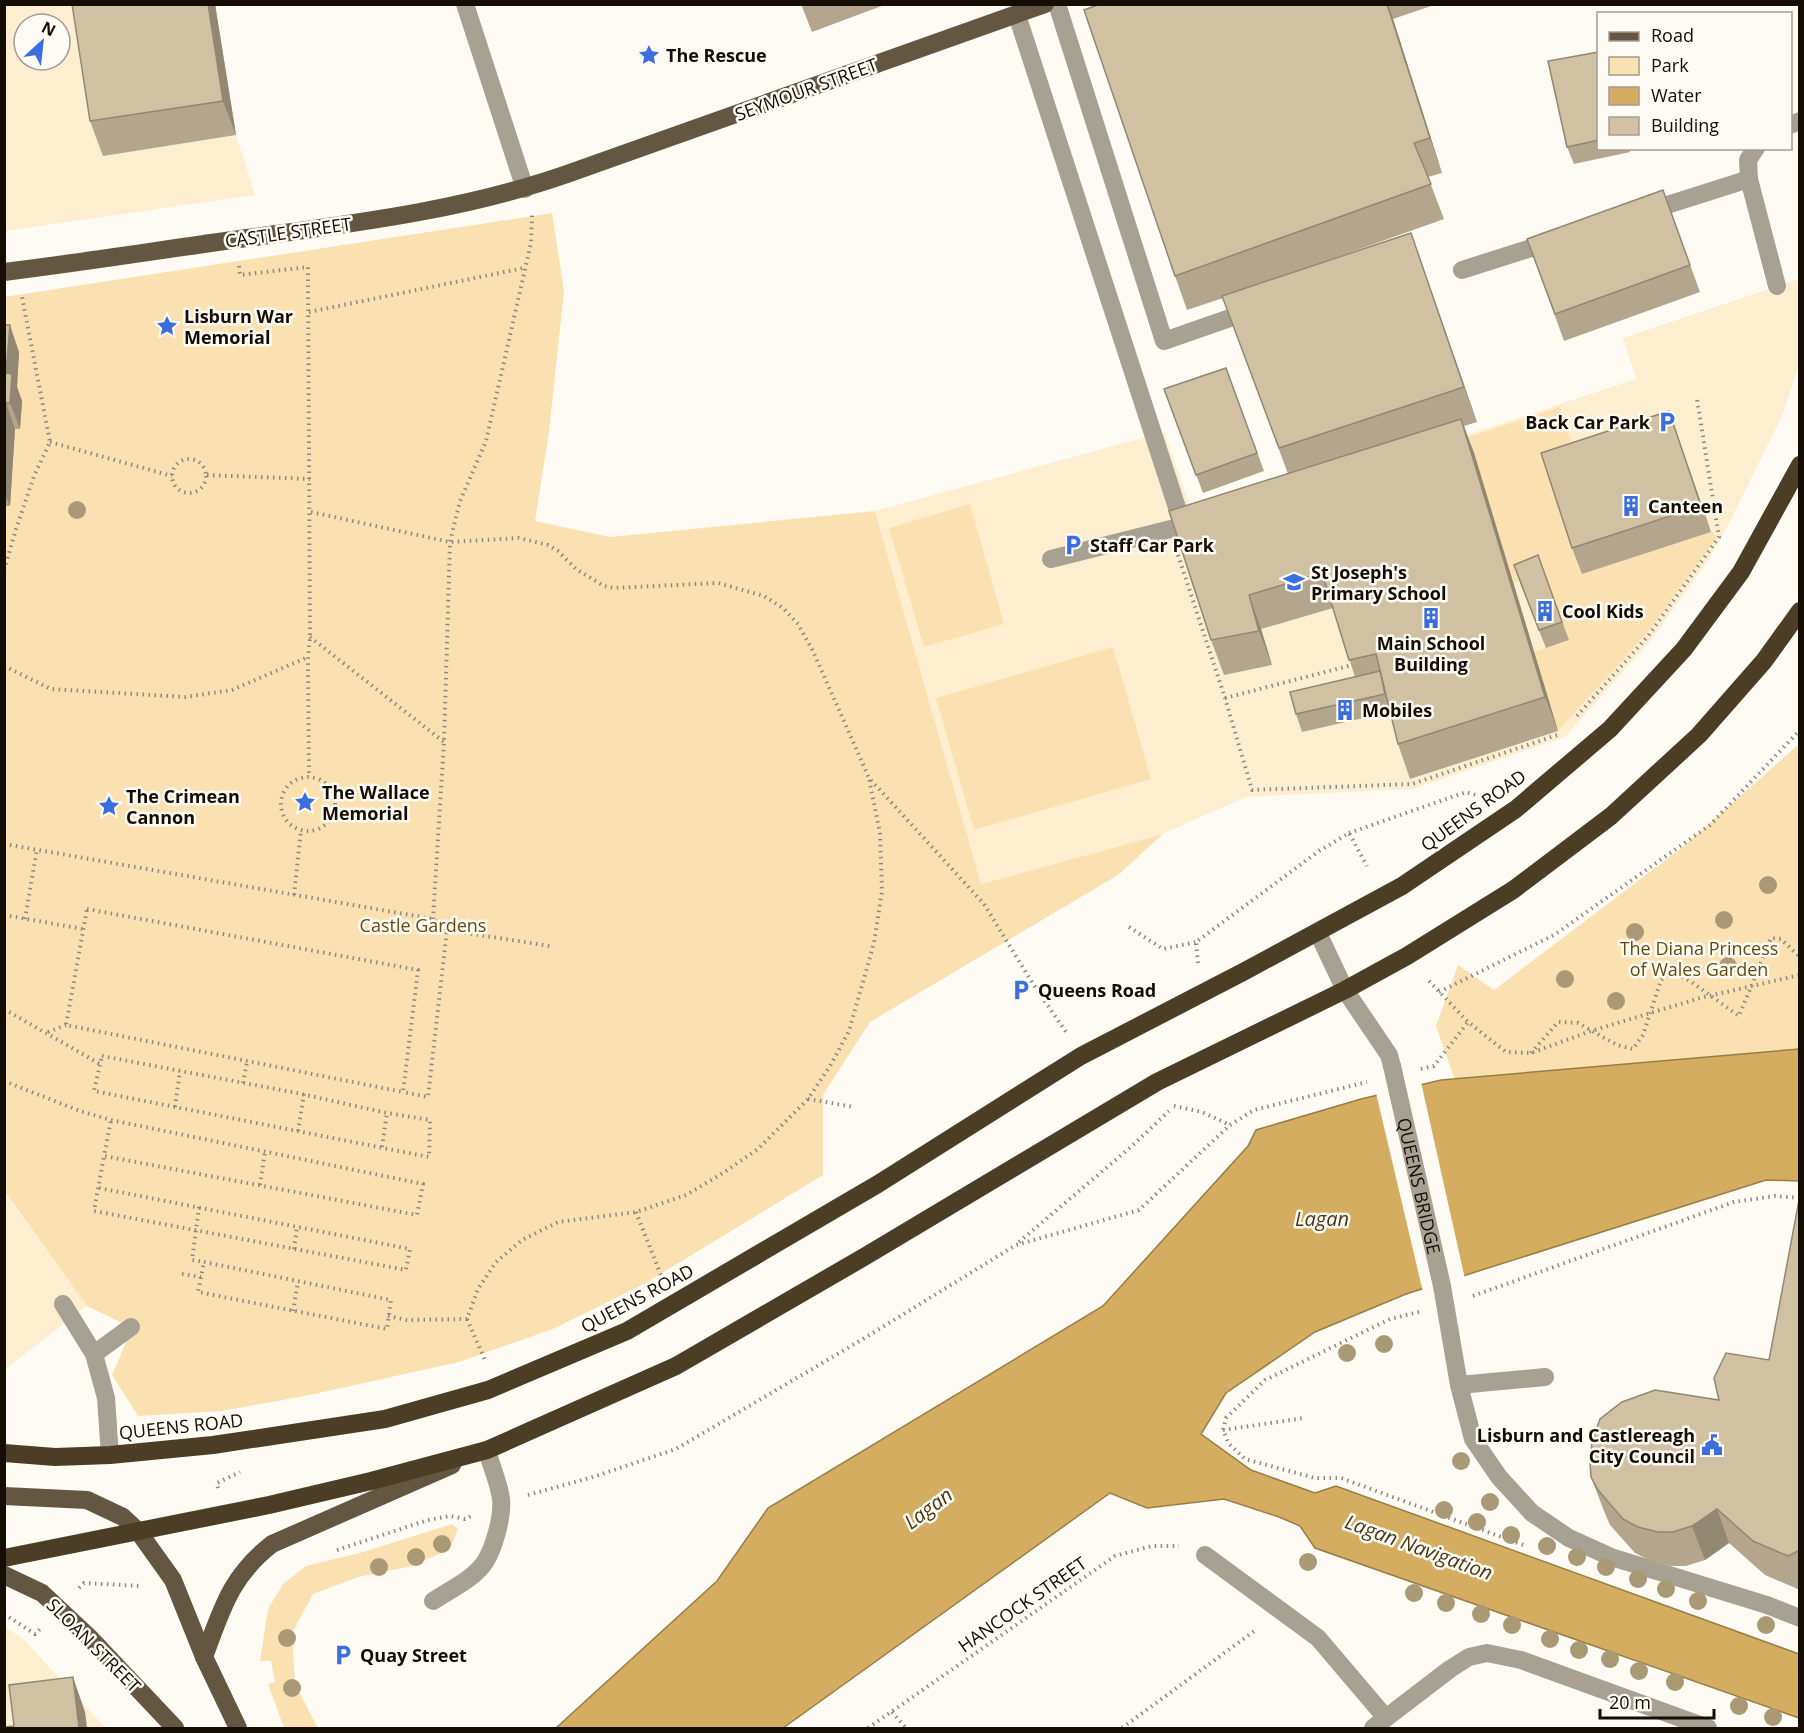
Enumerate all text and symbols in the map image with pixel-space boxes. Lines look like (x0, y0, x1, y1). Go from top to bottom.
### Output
north arrow (12, 12, 72, 72)
legend (1597, 12, 1792, 150)
text: N (38, 16, 60, 41)
text: Road (1651, 23, 1694, 47)
place icon: The Rescue (637, 43, 661, 67)
place label: The Rescue (666, 43, 767, 67)
street label: SEYMOUR STREET (731, 52, 881, 126)
text: Park (1651, 53, 1689, 77)
text: Water (1651, 83, 1702, 107)
text: Building (1651, 113, 1719, 137)
street label: CASTLE STREET (223, 211, 353, 253)
place label: Lisburn War Memorial (184, 304, 293, 349)
place icon: Lisburn War Memorial (155, 314, 179, 338)
place label: Back Car Park (1525, 410, 1651, 434)
parking icon: Back Car Park (1655, 410, 1679, 434)
building icon: Canteen (1619, 494, 1643, 518)
place label: Canteen (1648, 494, 1723, 518)
parking icon: Staff Car Park (1061, 533, 1085, 557)
place label: Staff Car Park (1090, 533, 1215, 557)
place label: St Joseph's Primary School (1311, 560, 1446, 605)
school or university icon: St Joseph's Primary School (1282, 570, 1306, 594)
building icon: Cool Kids (1533, 599, 1557, 623)
place label: Cool Kids (1562, 599, 1644, 623)
building icon: Main School Building (1419, 606, 1443, 630)
place label: Main School Building (1377, 631, 1485, 676)
building icon: Mobiles (1333, 698, 1357, 722)
place label: Mobiles (1362, 698, 1432, 722)
street label: QUEENS ROAD (1415, 764, 1531, 856)
place label: The Wallace Memorial (322, 780, 430, 825)
place label: The Crimean Cannon (126, 784, 240, 829)
place icon: The Wallace Memorial (293, 790, 317, 814)
place icon: The Crimean Cannon (97, 794, 121, 818)
park label: Castle Gardens (360, 913, 486, 937)
park label: The Diana Princess of Wales Garden (1620, 936, 1778, 981)
parking icon: Queens Road (1009, 978, 1033, 1002)
place label: Queens Road (1038, 978, 1156, 1002)
street label: QUEENS BRIDGE (1392, 1115, 1446, 1256)
water label: Lagan (1295, 1205, 1349, 1232)
street label: QUEENS ROAD (576, 1258, 698, 1338)
street label: QUEENS ROAD (118, 1408, 244, 1444)
place label: Lisburn and Castlereagh City Council (1477, 1423, 1695, 1468)
public building icon: Lisburn and Castlereagh City Council (1700, 1433, 1724, 1457)
water label: Lagan (898, 1481, 958, 1535)
water label: Lagan Navigation (1342, 1508, 1496, 1586)
street label: HANCOCK STREET (953, 1551, 1091, 1657)
street label: SLOAN STREET (42, 1593, 146, 1697)
parking icon: Quay Street (331, 1643, 355, 1667)
place label: Quay Street (360, 1643, 467, 1667)
scale bar (1600, 1682, 1714, 1720)
text: 20 m (1609, 1690, 1651, 1714)

